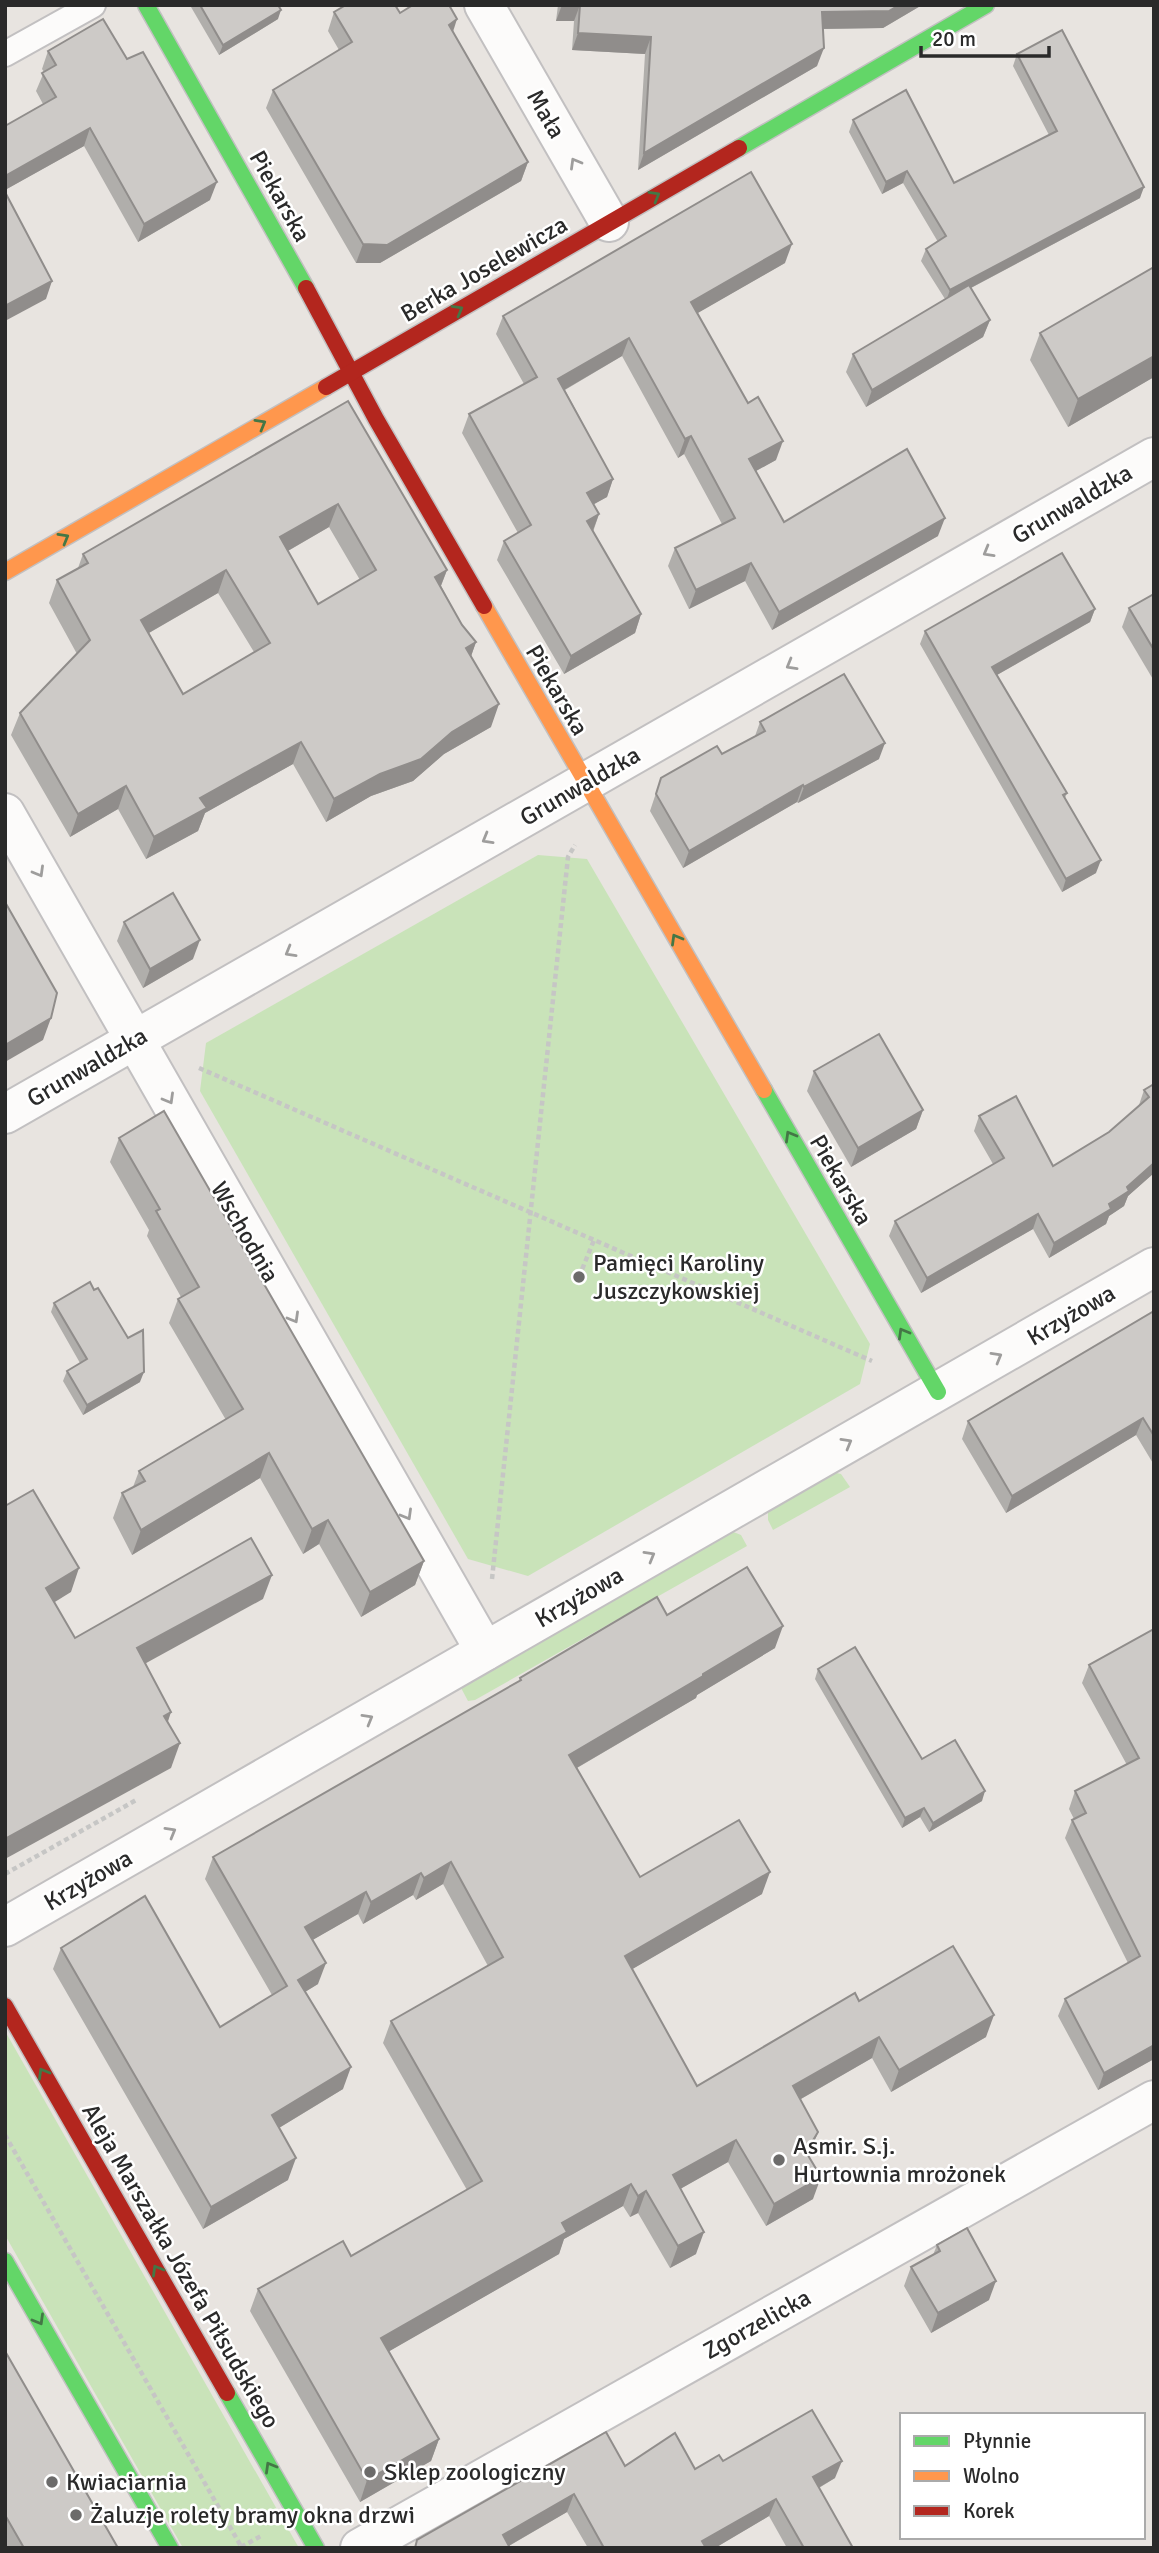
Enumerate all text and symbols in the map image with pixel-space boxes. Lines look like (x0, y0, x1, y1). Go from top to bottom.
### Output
scale bar (921, 14, 1049, 58)
text: 20 m (932, 26, 976, 52)
street label: Mała (520, 84, 572, 144)
street label: Piekarska (243, 145, 317, 247)
one-way arrow (570, 158, 583, 171)
one-way arrow (648, 191, 660, 204)
street label: Berka Joselewicza (395, 209, 573, 329)
one-way arrow (451, 305, 464, 318)
one-way arrow (254, 419, 267, 432)
street label: Grunwaldzka (1007, 458, 1137, 550)
one-way arrow (57, 533, 70, 546)
one-way arrow (983, 544, 995, 557)
street label: Piekarska (519, 639, 595, 741)
one-way arrow (785, 657, 798, 670)
street label: Grunwaldzka (515, 740, 645, 832)
one-way arrow (482, 831, 495, 844)
one-way arrow (31, 865, 44, 878)
one-way arrow (671, 934, 684, 947)
one-way arrow (284, 944, 297, 957)
street label: Grunwaldzka (22, 1021, 152, 1113)
one-way arrow (161, 1092, 174, 1104)
street label: Piekarska (803, 1129, 879, 1231)
one-way arrow (785, 1131, 798, 1144)
street label: Wschodnia (204, 1176, 286, 1288)
place label: Pamięci Karoliny Juszczykowskiej (593, 1248, 764, 1306)
marker: Pamięci Karoliny Juszczykowskiej (571, 1269, 587, 1285)
street label: Krzyżowa (1021, 1278, 1121, 1352)
one-way arrow (286, 1310, 299, 1323)
one-way arrow (899, 1327, 912, 1340)
one-way arrow (989, 1353, 1002, 1366)
one-way arrow (840, 1438, 853, 1451)
one-way arrow (399, 1508, 412, 1521)
one-way arrow (643, 1551, 655, 1564)
street label: Krzyżowa (529, 1560, 629, 1634)
one-way arrow (360, 1714, 373, 1727)
one-way arrow (163, 1827, 176, 1840)
street label: Krzyżowa (38, 1843, 138, 1917)
one-way arrow (39, 2067, 52, 2080)
street label: Aleja Marszałka Józefa Piłsudskiego (76, 2098, 286, 2434)
place label: Asmir. S.j. Hurtownia mrożonek (793, 2131, 1006, 2189)
marker: Asmir. S.j. Hurtownia mrożonek (771, 2152, 787, 2168)
one-way arrow (152, 2265, 165, 2277)
street label: Zgorzelicka (698, 2282, 816, 2366)
one-way arrow (31, 2313, 44, 2326)
legend (900, 2413, 1145, 2539)
text: Płynnie (963, 2428, 1031, 2454)
place label: Sklep zoologiczny (384, 2457, 565, 2487)
one-way arrow (265, 2462, 278, 2475)
text: Wolno (963, 2463, 1019, 2489)
marker: Sklep zoologiczny (362, 2464, 378, 2480)
place label: Kwiaciarnia (66, 2467, 187, 2497)
marker: Kwiaciarnia (44, 2474, 60, 2490)
text: Korek (963, 2498, 1015, 2524)
place label: Żaluzje rolety bramy okna drzwi (90, 2500, 415, 2530)
marker: Żaluzje rolety bramy okna drzwi (68, 2507, 84, 2523)

